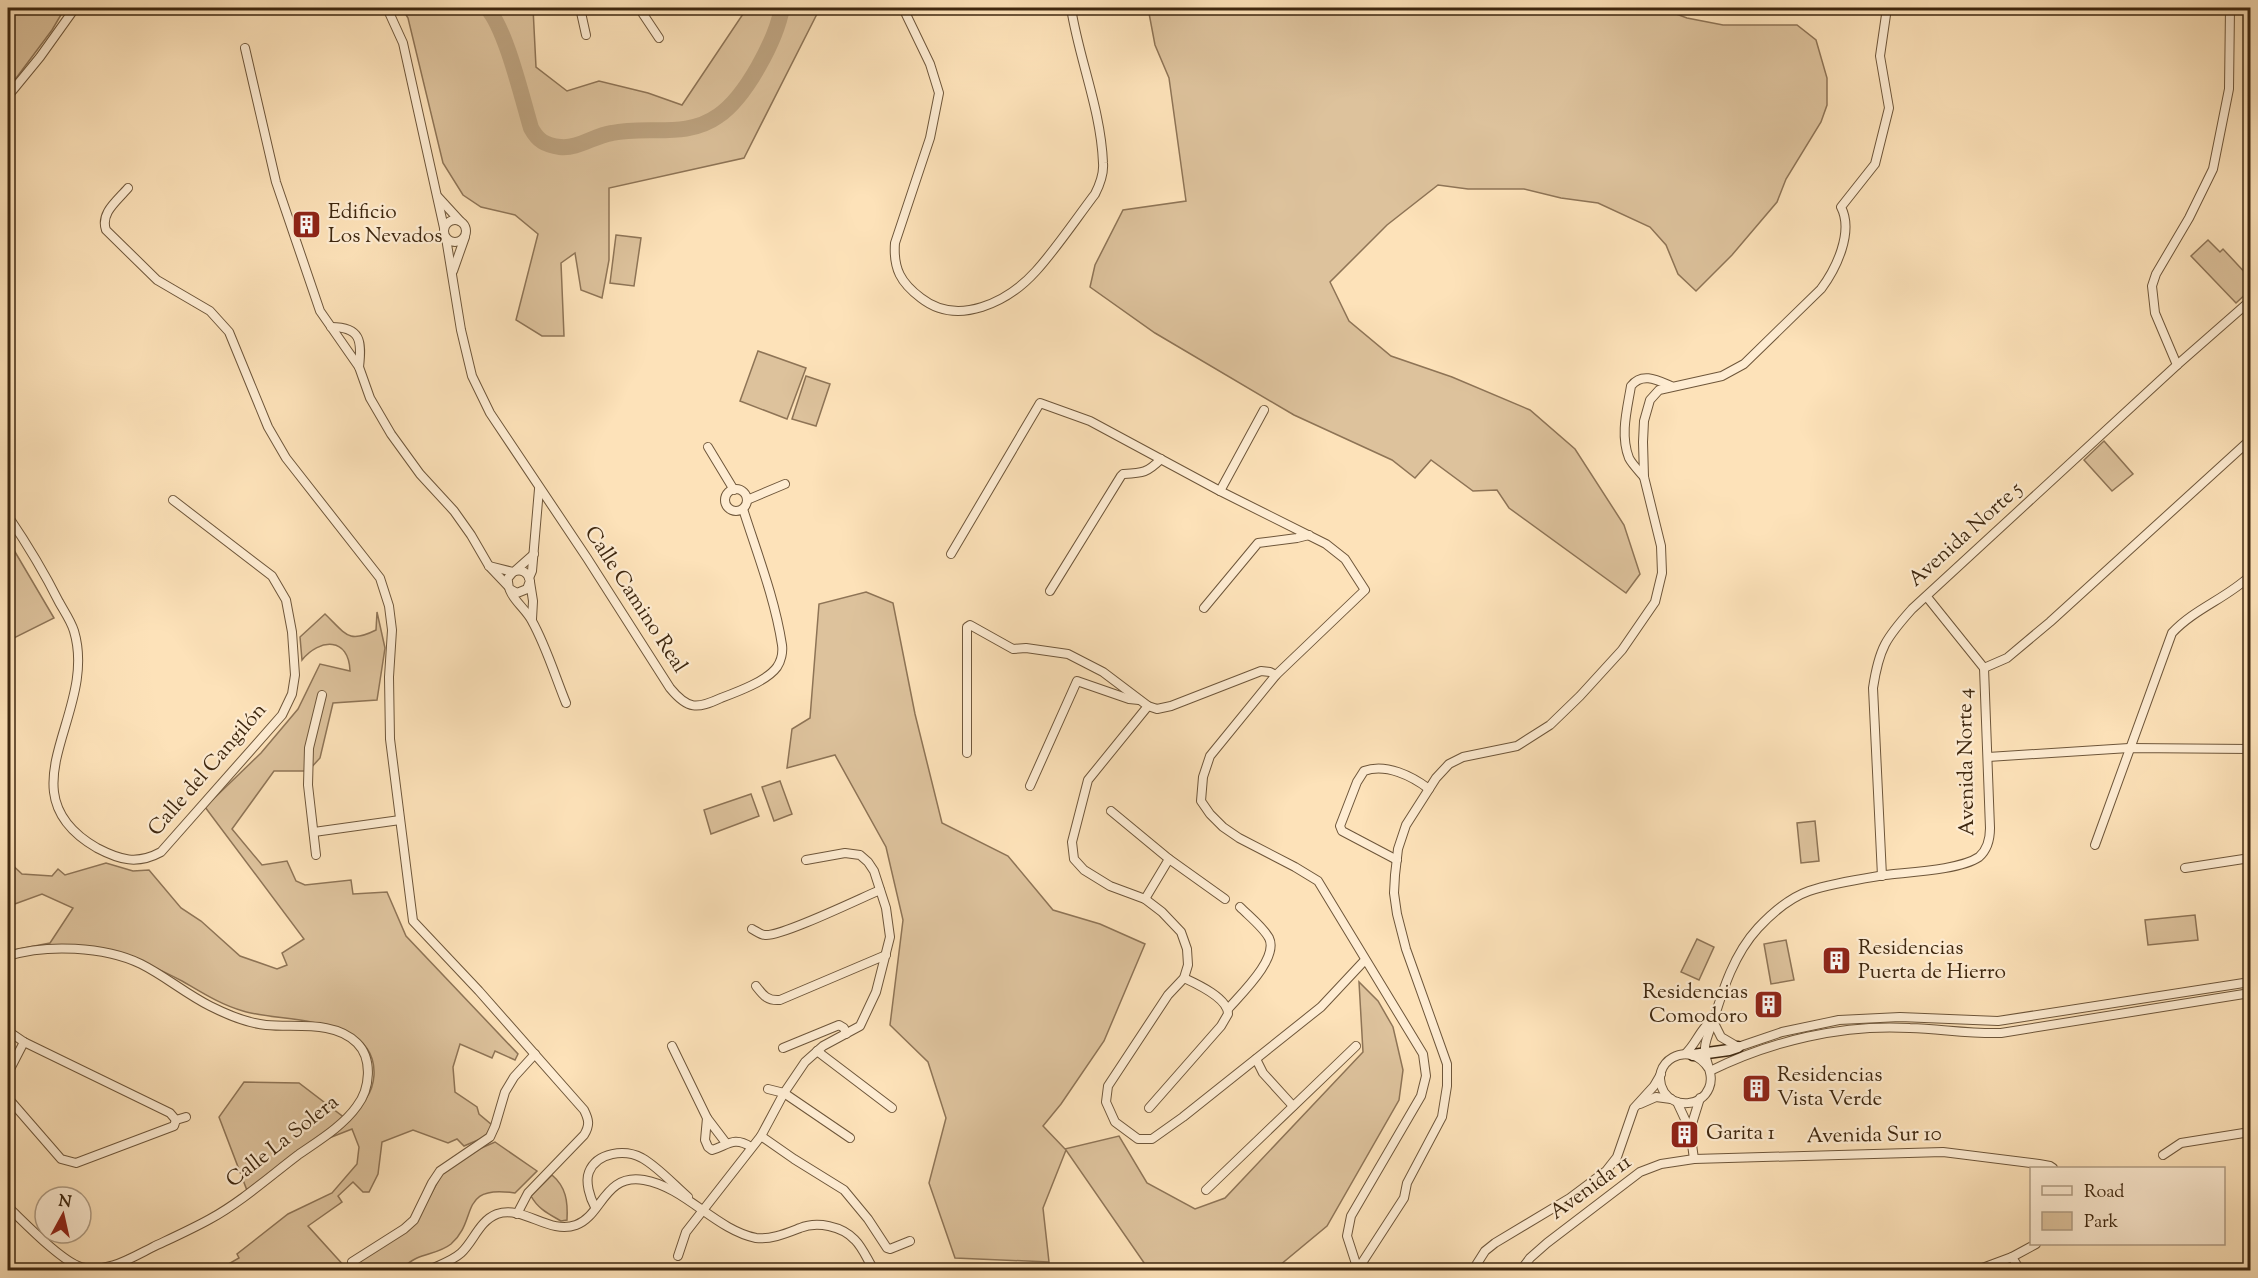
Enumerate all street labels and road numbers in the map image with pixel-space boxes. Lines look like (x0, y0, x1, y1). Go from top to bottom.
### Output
street label: Avenida Norte 5 (1902, 475, 2030, 595)
street label: Calle Camino Real (576, 521, 694, 679)
street label: Avenida Norte 4 (1951, 688, 1983, 836)
street label: Calle del Cangilón (142, 697, 274, 843)
street label: Calle La Solera (220, 1088, 346, 1196)
street label: Avenida Sur 10 (1806, 1120, 1942, 1152)
street label: Avenida 11 (1544, 1148, 1638, 1228)

